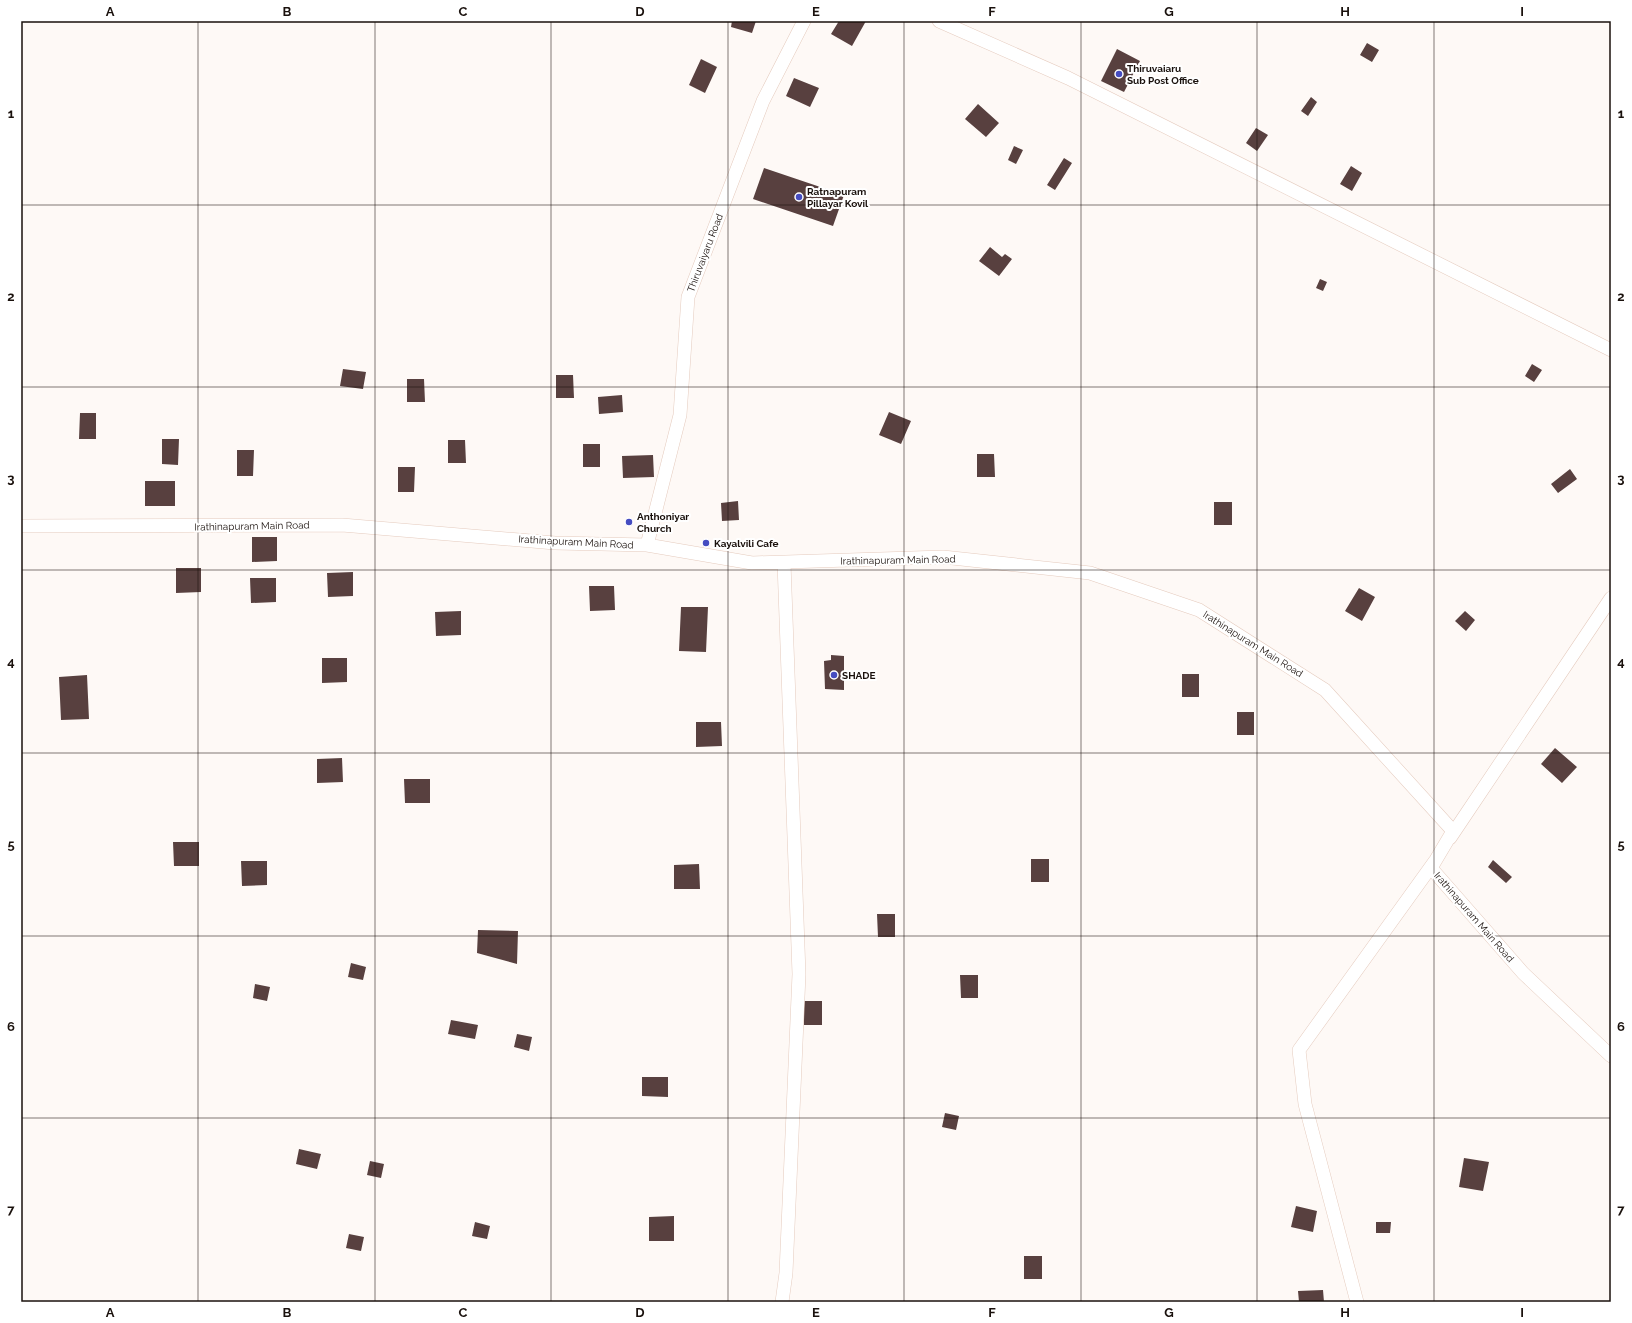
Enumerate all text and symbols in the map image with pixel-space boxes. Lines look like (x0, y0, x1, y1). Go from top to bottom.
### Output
text: A (106, 4, 115, 19)
text: B (283, 4, 292, 19)
text: C (459, 4, 468, 19)
text: D (635, 4, 645, 19)
text: E (812, 4, 820, 19)
text: F (988, 4, 996, 19)
text: G (1164, 4, 1174, 19)
text: H (1340, 4, 1350, 19)
text: I (1520, 4, 1524, 19)
place label: Thiruvaiaru Sub Post Office (1127, 63, 1199, 86)
marker: Thiruvaiaru Sub Post Office (1114, 69, 1124, 79)
text: 1 (8, 106, 15, 121)
text: 1 (1618, 106, 1625, 121)
place label: Ratnapuram Pillayar Kovil (807, 186, 869, 209)
marker: Ratnapuram Pillayar Kovil (794, 192, 804, 202)
street label: Thiruvaiyaru Road (685, 212, 725, 294)
text: 2 (7, 289, 15, 304)
text: 2 (1617, 289, 1625, 304)
text: 3 (7, 471, 15, 486)
text: 3 (1617, 471, 1625, 486)
place label: Anthoniyar Church (637, 511, 689, 534)
marker: Anthoniyar Church (624, 517, 634, 527)
street label: Irathinapuram Main Road (194, 519, 310, 533)
street label: Irathinapuram Main Road (518, 533, 634, 551)
marker: Kayalvili Cafe (701, 538, 711, 548)
place label: Kayalvili Cafe (714, 538, 779, 549)
street label: Irathinapuram Main Road (840, 553, 956, 567)
street label: Irathinapuram Main Road (1201, 609, 1305, 679)
text: 4 (7, 654, 15, 669)
text: 4 (1617, 654, 1625, 669)
marker: SHADE (829, 670, 839, 680)
place label: SHADE (842, 670, 875, 681)
text: 5 (7, 837, 15, 852)
text: 5 (1617, 837, 1625, 852)
street label: Irathinapuram Main Road (1432, 870, 1516, 964)
text: 6 (7, 1019, 15, 1034)
text: 6 (1617, 1019, 1625, 1034)
text: 7 (7, 1202, 15, 1217)
text: 7 (1617, 1202, 1625, 1217)
text: A (106, 1305, 115, 1320)
text: B (283, 1305, 292, 1320)
text: C (459, 1305, 468, 1320)
text: D (635, 1305, 645, 1320)
text: E (812, 1305, 820, 1320)
text: F (988, 1305, 996, 1320)
text: G (1164, 1305, 1174, 1320)
text: H (1340, 1305, 1350, 1320)
text: I (1520, 1305, 1524, 1320)

